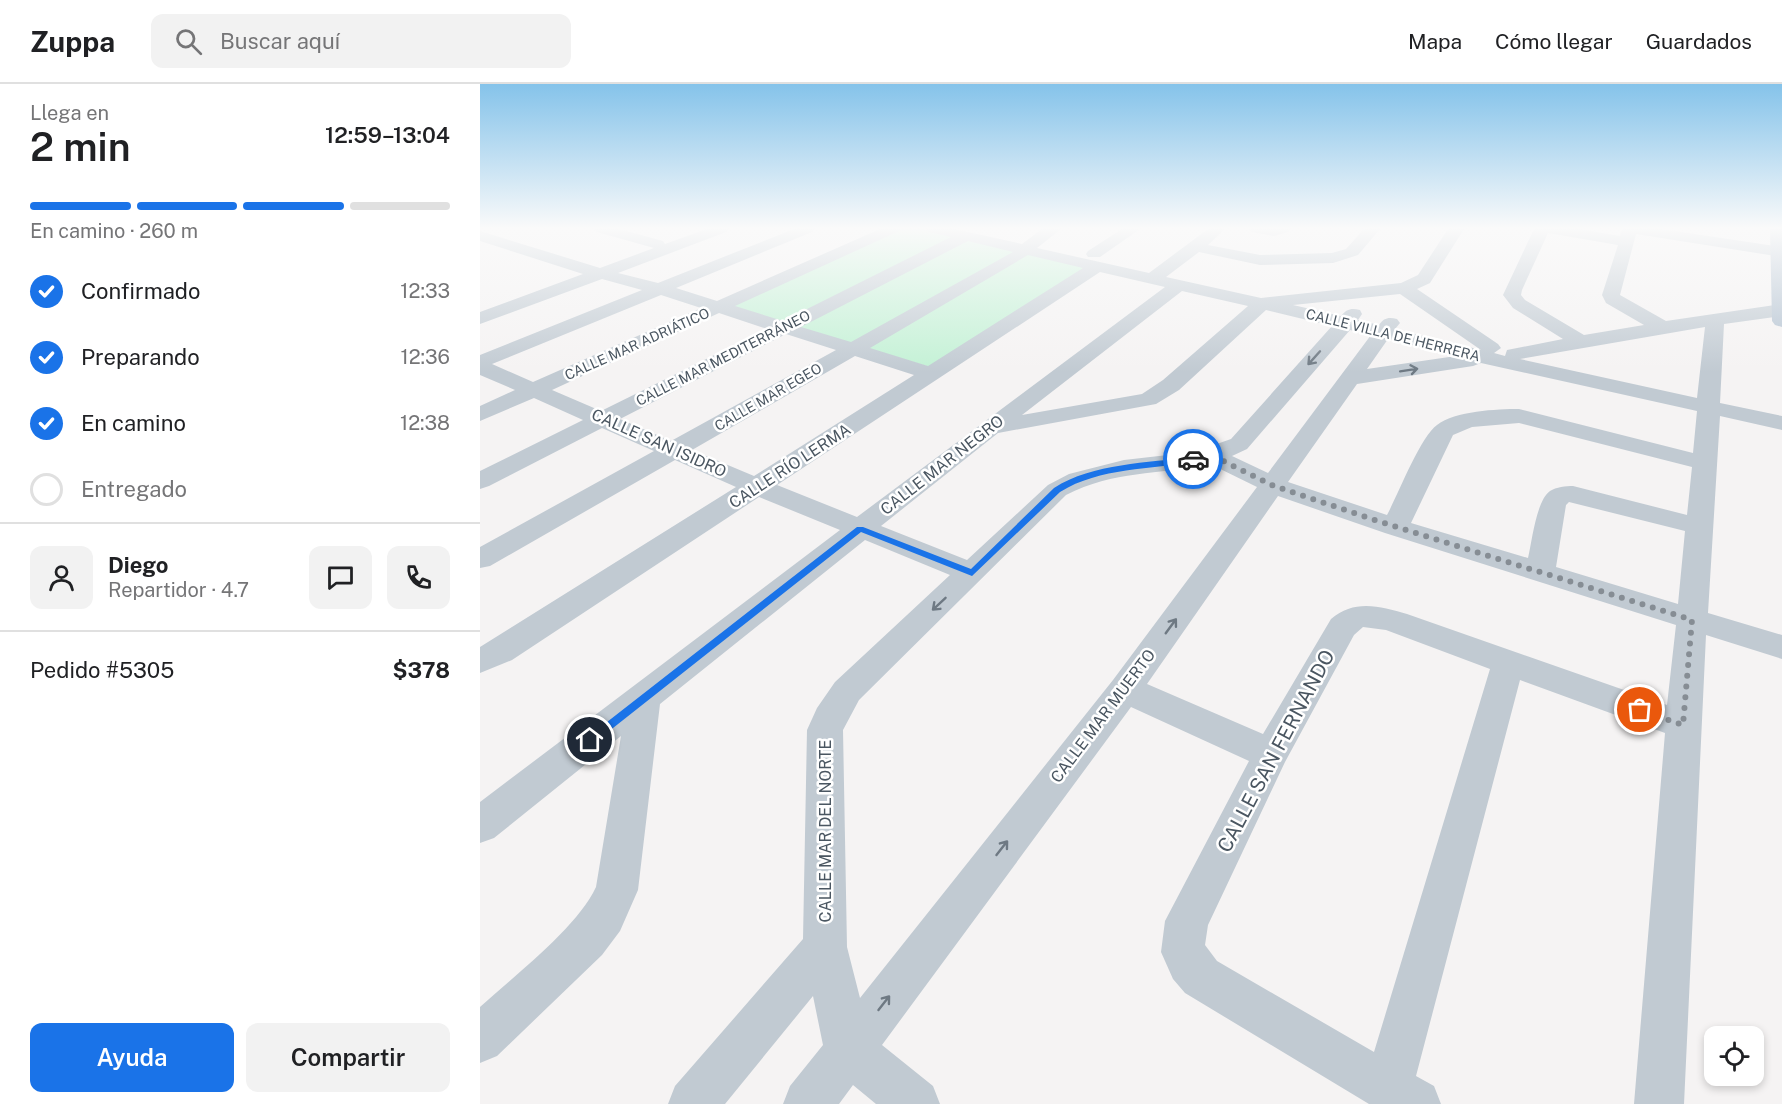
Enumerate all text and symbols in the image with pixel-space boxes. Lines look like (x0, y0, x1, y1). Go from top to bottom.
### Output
search box (151, 14, 571, 68)
text: Zuppa (30, 25, 115, 58)
icon: search (172, 25, 205, 58)
text: Buscar aquí (220, 28, 340, 54)
text: Mapa (1408, 29, 1462, 54)
text: Cómo llegar (1495, 29, 1613, 54)
text: Guardados (1646, 29, 1752, 54)
text: Llega en (30, 101, 109, 125)
text: 12:59–13:04 (325, 122, 450, 148)
text: 2 min (30, 124, 131, 170)
text: En camino · 260 m (30, 219, 198, 243)
icon: check (30, 275, 63, 308)
text: Confirmado (81, 278, 200, 304)
text: 12:33 (400, 279, 450, 303)
street label: CALLE MAR ADRIÁTICO (562, 304, 712, 383)
street label: CALLE MAR MEDITERRÁNEO (633, 306, 813, 409)
street label: CALLE VILLA DE HERRERA (1304, 306, 1482, 364)
icon: check (30, 341, 63, 374)
text: Preparando (81, 344, 200, 370)
text: 12:36 (401, 345, 450, 369)
one-way arrow (1307, 350, 1321, 365)
street label: CALLE MAR EGEO (712, 360, 824, 434)
one-way arrow (1399, 364, 1419, 375)
street label: CALLE SAN ISIDRO (589, 405, 729, 481)
icon: check (30, 407, 63, 440)
text: En camino (81, 410, 186, 436)
text: 12:38 (400, 411, 450, 435)
street label: CALLE MAR NEGRO (877, 411, 1007, 519)
street label: CALLE RÍO LERMA (725, 419, 854, 512)
courier (1163, 429, 1223, 489)
icon: car (1177, 443, 1210, 476)
text: Entregado (81, 476, 187, 502)
button: person (30, 546, 93, 609)
button: chat (309, 546, 372, 609)
button: phone (387, 546, 450, 609)
text: Diego (108, 552, 168, 578)
text: Repartidor · 4.7 (108, 578, 249, 602)
one-way arrow (932, 597, 947, 611)
one-way arrow (1165, 618, 1177, 634)
street label: CALLE MAR MUERTO (1047, 646, 1159, 786)
street label: CALLE SAN FERNANDO (1212, 646, 1340, 856)
text: Pedido #5305 (30, 657, 174, 683)
text: $378 (392, 657, 450, 683)
pin (1614, 684, 1665, 735)
icon: bag (1623, 693, 1656, 726)
pin (564, 714, 615, 765)
icon: home (573, 723, 606, 756)
street label: CALLE MAR DEL NORTE (816, 740, 835, 922)
one-way arrow (996, 841, 1009, 857)
one-way arrow (877, 995, 890, 1011)
button: Ayuda (30, 1023, 234, 1092)
button: Compartir (246, 1023, 450, 1092)
map controls (1704, 1026, 1764, 1086)
button: locate (1704, 1026, 1764, 1086)

